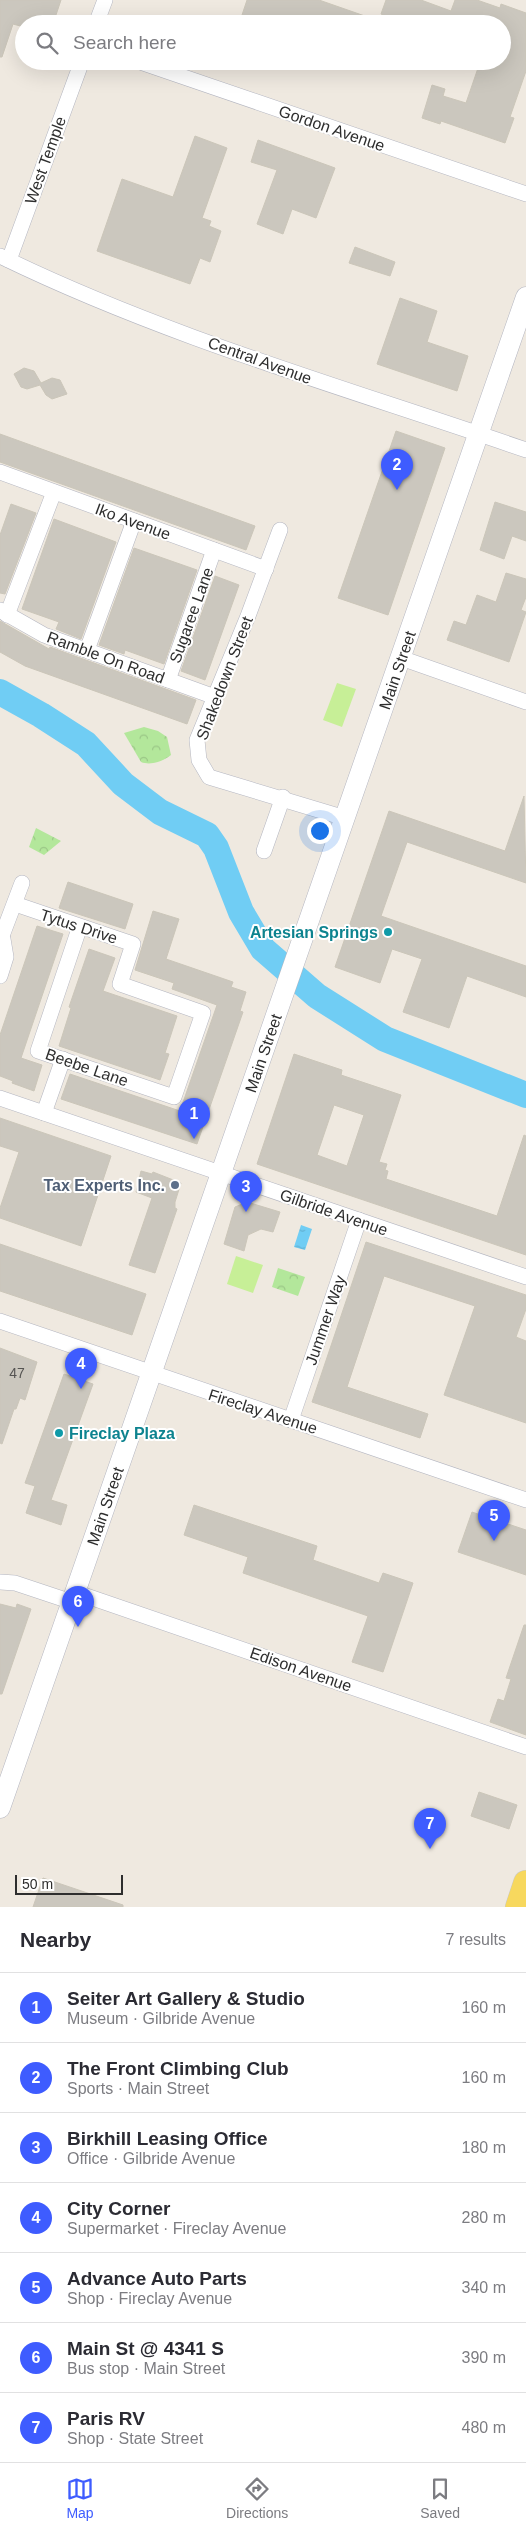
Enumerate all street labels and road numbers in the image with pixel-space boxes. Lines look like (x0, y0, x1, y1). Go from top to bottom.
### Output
street label: Gordon Avenue (277, 102, 387, 155)
street label: West Temple (22, 114, 69, 206)
street label: Central Avenue (206, 334, 314, 387)
street label: Iko Avenue (93, 500, 173, 543)
street label: Sugaree Lane (166, 565, 217, 665)
street label: Shakedown Street (193, 614, 256, 742)
street label: Ramble On Road (45, 628, 167, 687)
street label: Main Street (376, 628, 419, 712)
street label: Tytus Drive (38, 906, 120, 947)
street label: Main Street (242, 1011, 285, 1095)
street label: Beebe Lane (43, 1045, 130, 1090)
street label: Gilbride Avenue (278, 1186, 390, 1239)
street label: Jummer Way (302, 1273, 349, 1367)
street label: Fireclay Avenue (206, 1386, 320, 1437)
street label: Main Street (84, 1464, 127, 1548)
street label: Edison Avenue (248, 1644, 354, 1695)

